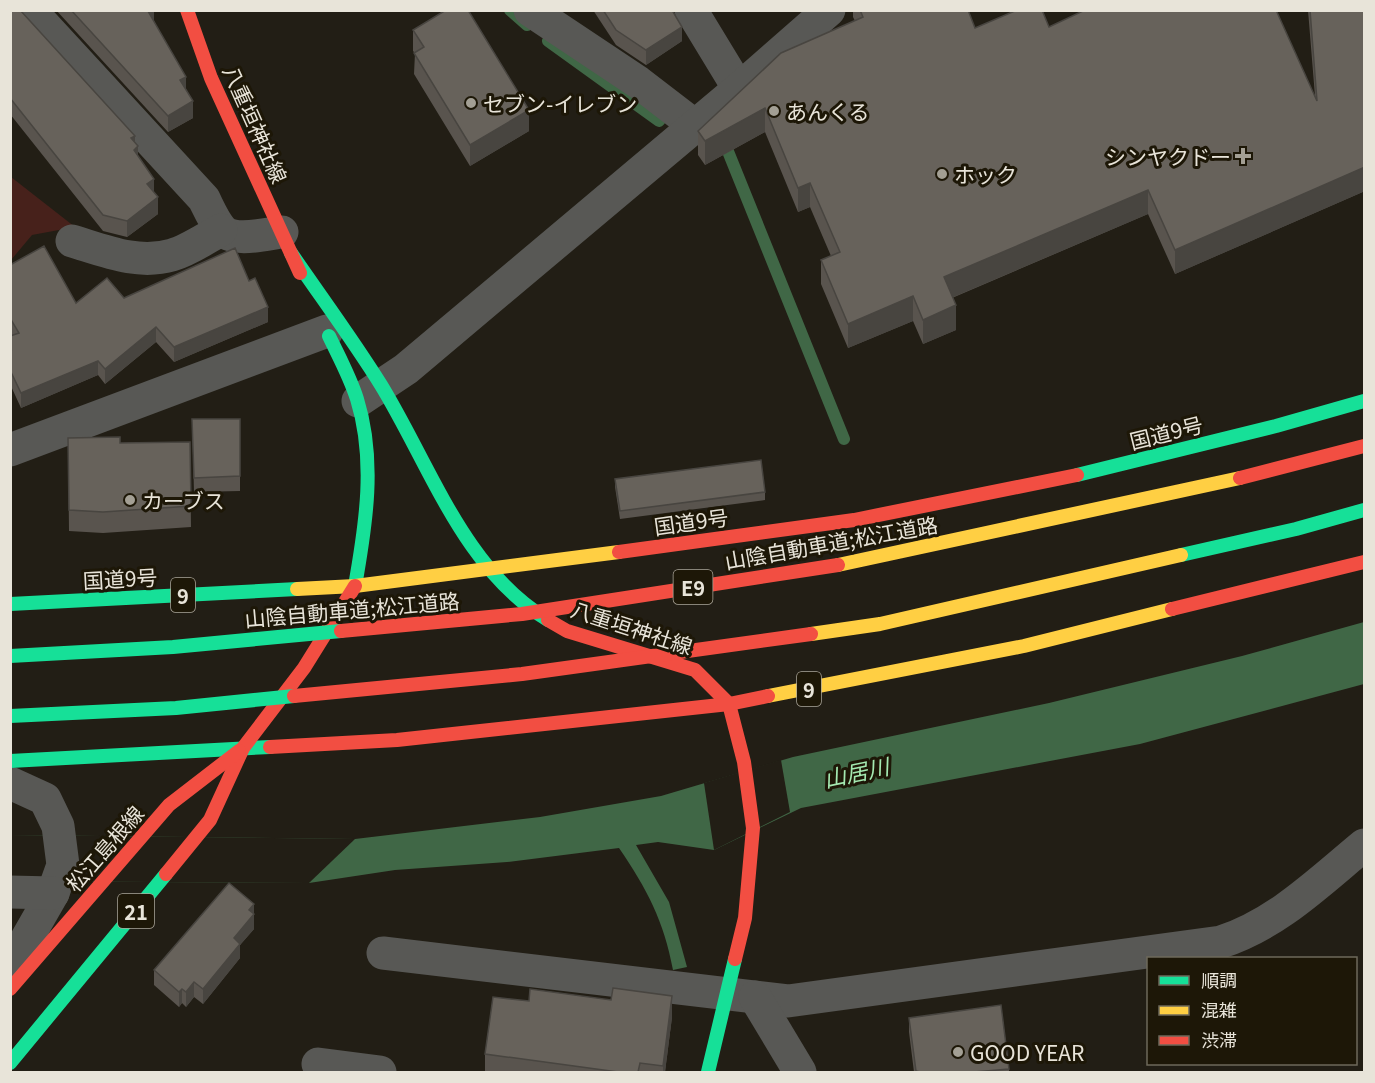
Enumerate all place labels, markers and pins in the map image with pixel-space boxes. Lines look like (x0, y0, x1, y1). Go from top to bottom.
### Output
place label: セブン-イレブン (483, 88, 637, 118)
marker: セブン-イレブン (464, 96, 478, 110)
place label: あんくる (786, 96, 870, 126)
marker: あんくる (767, 104, 781, 118)
place label: シンヤクドー (1105, 141, 1231, 171)
marker: シンヤクドー (1236, 149, 1250, 163)
place label: ホック (954, 159, 1017, 189)
marker: ホック (935, 167, 949, 181)
place label: カーブス (142, 485, 225, 515)
marker: カーブス (123, 493, 137, 507)
place label: GOOD YEAR (970, 1037, 1084, 1067)
marker: GOOD YEAR (951, 1045, 965, 1059)

